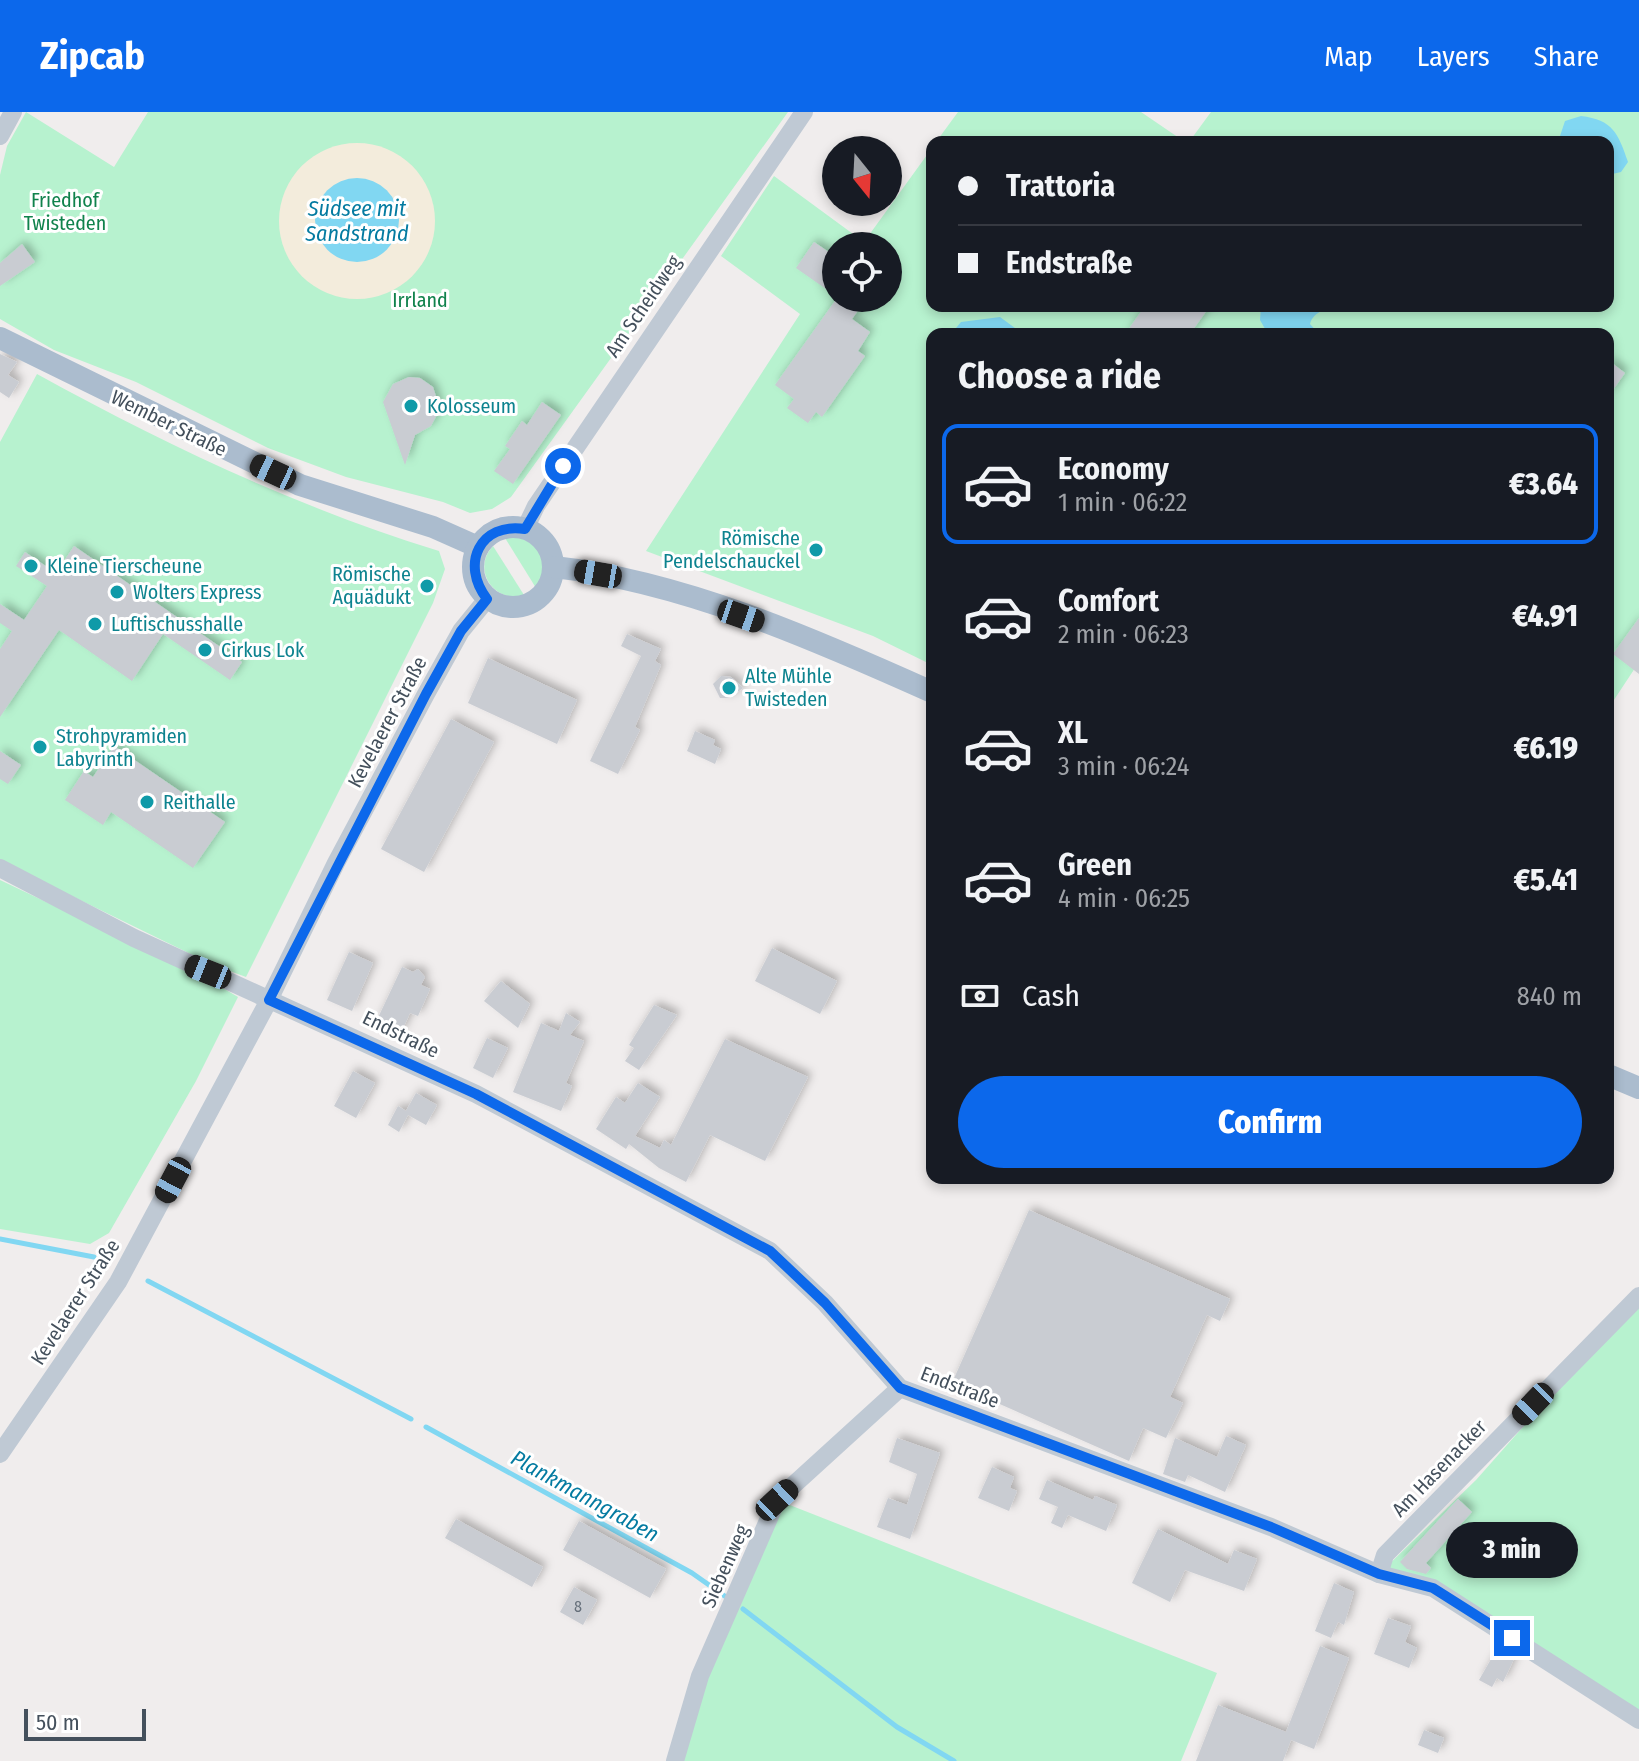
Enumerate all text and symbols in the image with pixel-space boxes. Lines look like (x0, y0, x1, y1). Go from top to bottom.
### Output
text: Zipcab (40, 33, 145, 79)
text: Map (1324, 40, 1373, 73)
text: Layers (1417, 40, 1490, 73)
text: Share (1534, 40, 1599, 73)
north arrow (822, 136, 902, 216)
map controls (822, 136, 902, 312)
text: Trattoria (1006, 168, 1115, 204)
park label: Friedhof Twisteden (24, 188, 106, 235)
water label: Südsee mit Sandstrand (304, 195, 409, 247)
button: locate (822, 232, 902, 312)
text: Endstraße (1006, 245, 1132, 281)
street label: Am Scheidweg (600, 250, 686, 361)
park label: Irrland (392, 288, 448, 312)
text: Choose a ride (958, 354, 1161, 398)
street label: Wember Straße (107, 385, 231, 461)
place label: Kolosseum (427, 394, 516, 418)
marker: Kolosseum (402, 397, 420, 415)
route start (545, 448, 581, 484)
icon: car (962, 448, 1034, 520)
car (246, 451, 300, 493)
text: Economy (1058, 451, 1169, 487)
text: €3.64 (1509, 466, 1578, 502)
text: 1 min · 06:22 (1058, 487, 1187, 518)
place label: Römische Pendelschauckel (663, 526, 800, 573)
marker: Römische Pendelschauckel (807, 541, 825, 559)
place label: Kleine Tierscheune (47, 554, 202, 578)
marker: Kleine Tierscheune (22, 557, 40, 575)
car (572, 558, 624, 590)
place label: Römische Aquädukt (332, 562, 411, 609)
marker: Römische Aquädukt (418, 577, 436, 595)
place label: Wolters Express (133, 580, 262, 604)
icon: car (962, 580, 1034, 652)
marker: Wolters Express (108, 583, 126, 601)
text: Comfort (1058, 583, 1159, 619)
car (714, 597, 768, 635)
text: €4.91 (1512, 598, 1578, 634)
place label: Luftischusshalle (111, 612, 243, 636)
marker: Luftischusshalle (86, 615, 104, 633)
text: 2 min · 06:23 (1058, 619, 1189, 650)
place label: Cirkus Lok (221, 638, 305, 662)
marker: Cirkus Lok (196, 641, 214, 659)
street label: Kevelaerer Straße (342, 652, 432, 792)
place label: Alte Mühle Twisteden (745, 664, 832, 711)
marker: Alte Mühle Twisteden (720, 679, 738, 697)
icon: car (962, 712, 1034, 784)
text: XL (1058, 715, 1088, 751)
place label: Strohpyramiden Labyrinth (56, 724, 187, 771)
text: €6.19 (1514, 730, 1578, 766)
marker: Strohpyramiden Labyrinth (31, 738, 49, 756)
text: 3 min · 06:24 (1058, 751, 1189, 782)
place label: Reithalle (163, 790, 236, 814)
marker: Reithalle (138, 793, 156, 811)
icon: car (962, 844, 1034, 916)
text: Green (1058, 847, 1132, 883)
text: €5.41 (1514, 862, 1578, 898)
text: 4 min · 06:25 (1058, 883, 1190, 914)
car (181, 952, 235, 992)
icon: cash (958, 974, 1002, 1018)
text: Cash (1022, 978, 1080, 1014)
text: 840 m (1517, 981, 1582, 1012)
street label: Endstraße (359, 1005, 443, 1063)
button: Confirm (958, 1076, 1582, 1168)
car (151, 1153, 195, 1207)
street label: Kevelaerer Straße (25, 1235, 125, 1369)
street label: Endstraße (917, 1361, 1003, 1413)
car (1508, 1378, 1558, 1430)
street label: Am Hasenacker (1387, 1414, 1491, 1522)
water label: Plankmanngraben (506, 1444, 664, 1548)
car (751, 1475, 803, 1525)
street label: Siebenweg (696, 1520, 754, 1611)
callout: 3 min (1446, 1522, 1578, 1578)
text: 3 min (1483, 1534, 1541, 1565)
house number: 8 (574, 1597, 582, 1616)
route end (1494, 1620, 1530, 1656)
scale bar (24, 1705, 146, 1741)
text: 50 m (36, 1709, 80, 1736)

